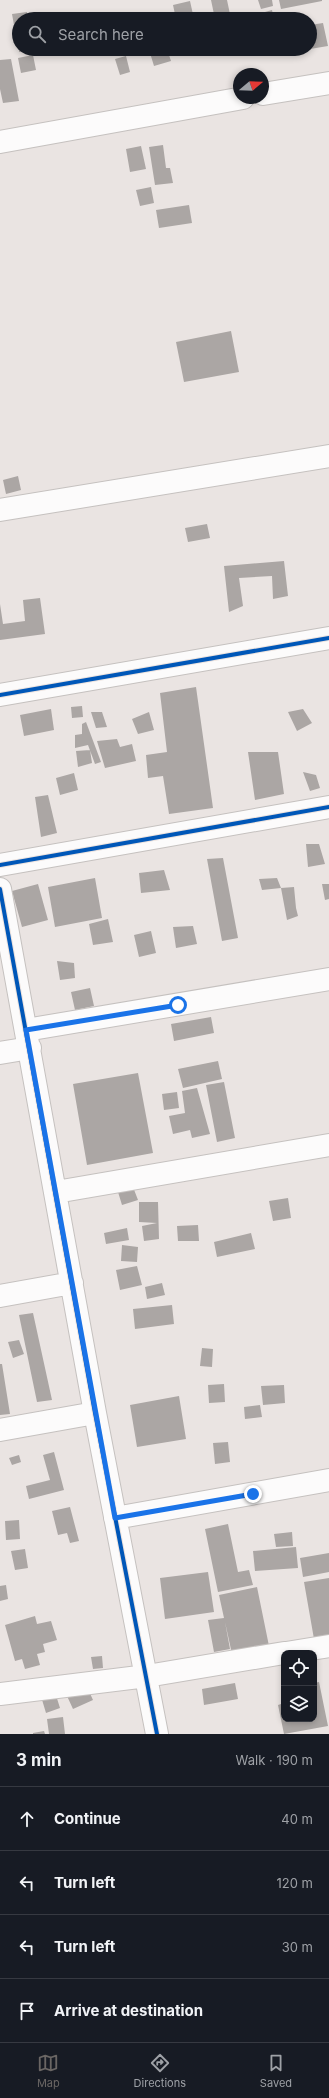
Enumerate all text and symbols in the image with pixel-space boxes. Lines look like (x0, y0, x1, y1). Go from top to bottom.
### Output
search box (12, 12, 317, 56)
icon: search (26, 23, 48, 45)
text: Search here (58, 25, 144, 44)
north arrow (233, 68, 269, 104)
route start (169, 996, 187, 1014)
route end (244, 1485, 262, 1503)
map controls (281, 1650, 317, 1722)
button: locate (281, 1650, 317, 1686)
button: layers (281, 1686, 317, 1722)
text: 3 min (16, 1750, 62, 1770)
text: Walk · 190 m (236, 1752, 313, 1768)
icon: ahead (16, 1808, 38, 1830)
text: Continue (54, 1809, 121, 1828)
text: 40 m (281, 1811, 313, 1827)
icon: left (16, 1872, 38, 1894)
text: Turn left (54, 1873, 115, 1892)
text: 120 m (277, 1875, 313, 1891)
icon: left (16, 1936, 38, 1958)
text: Turn left (54, 1937, 115, 1956)
text: 30 m (282, 1939, 313, 1955)
icon: arrive (16, 2000, 38, 2022)
text: Arrive at destination (54, 2001, 203, 2020)
tab: Map (37, 2052, 60, 2090)
tab: Directions (134, 2052, 186, 2090)
tab: Saved (260, 2052, 292, 2090)

